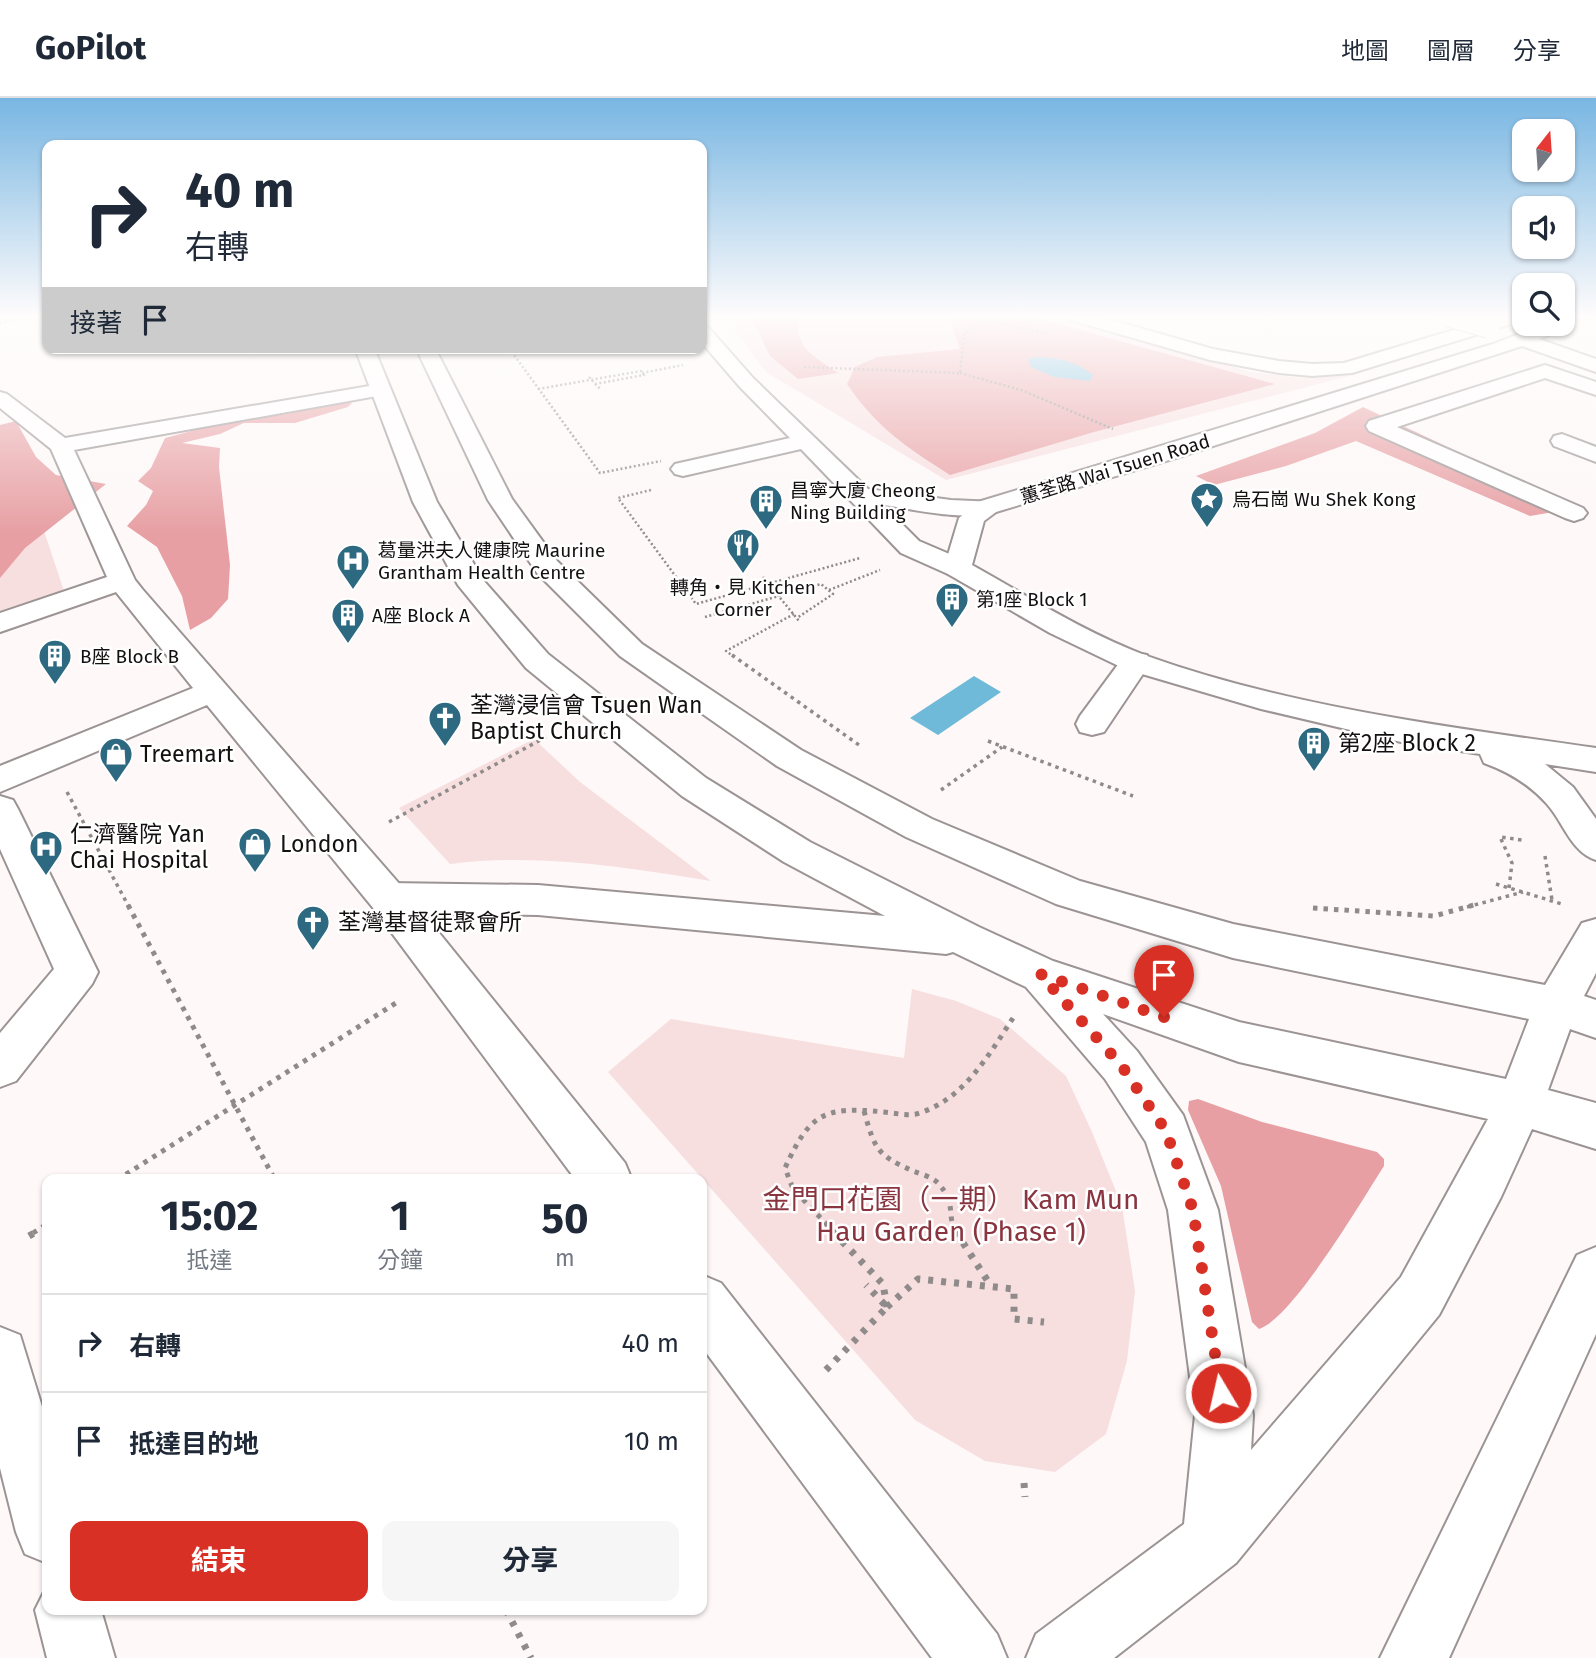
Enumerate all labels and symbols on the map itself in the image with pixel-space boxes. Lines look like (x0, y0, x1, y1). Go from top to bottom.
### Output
north arrow (1512, 119, 1575, 182)
street label: 蕙荃路 Wai Tsuen Road (1017, 429, 1213, 509)
place label: 昌寧大廈 Cheong Ning Building (790, 479, 935, 524)
place icon: 烏石崗 Wu Shek Kong (1188, 480, 1226, 529)
building icon: 昌寧大廈 Cheong Ning Building (747, 482, 785, 531)
place label: 烏石崗 Wu Shek Kong (1232, 488, 1415, 511)
restaurant icon: 轉角‧見 Kitchen Corner (724, 526, 762, 575)
place label: 葛量洪夫人健康院 Maurine Grantham Health Centre (378, 539, 605, 584)
hospital icon: 葛量洪夫人健康院 Maurine Grantham Health Centre (334, 542, 372, 591)
place label: 轉角‧見 Kitchen Corner (670, 576, 816, 621)
building icon: 第1座 Block 1 (933, 580, 971, 629)
place label: 第1座 Block 1 (976, 588, 1087, 611)
building icon: A座 Block A (329, 596, 367, 645)
place label: A座 Block A (372, 604, 470, 627)
building icon: B座 Block B (36, 637, 74, 686)
place label: B座 Block B (80, 645, 179, 668)
place label: 荃灣浸信會 Tsuen Wan Baptist Church (470, 691, 702, 745)
church icon: 荃灣浸信會 Tsuen Wan Baptist Church (426, 699, 464, 748)
building icon: 第2座 Block 2 (1295, 724, 1333, 773)
place label: 第2座 Block 2 (1338, 729, 1476, 757)
shop icon: Treemart (97, 735, 135, 784)
place label: Treemart (140, 740, 235, 768)
place label: 仁濟醫院 Yan Chai Hospital (70, 820, 209, 874)
shop icon: London (236, 825, 274, 874)
hospital icon: 仁濟醫院 Yan Chai Hospital (27, 828, 65, 877)
place label: London (280, 830, 358, 858)
church icon: 荃灣基督徒聚會所 (294, 903, 332, 952)
place label: 荃灣基督徒聚會所 (338, 908, 522, 936)
pin (1134, 945, 1194, 1017)
park label: 金門口花園（一期） Kam Mun Hau Garden (Phase 1) (763, 1183, 1139, 1248)
position arrow (1184, 1356, 1258, 1430)

